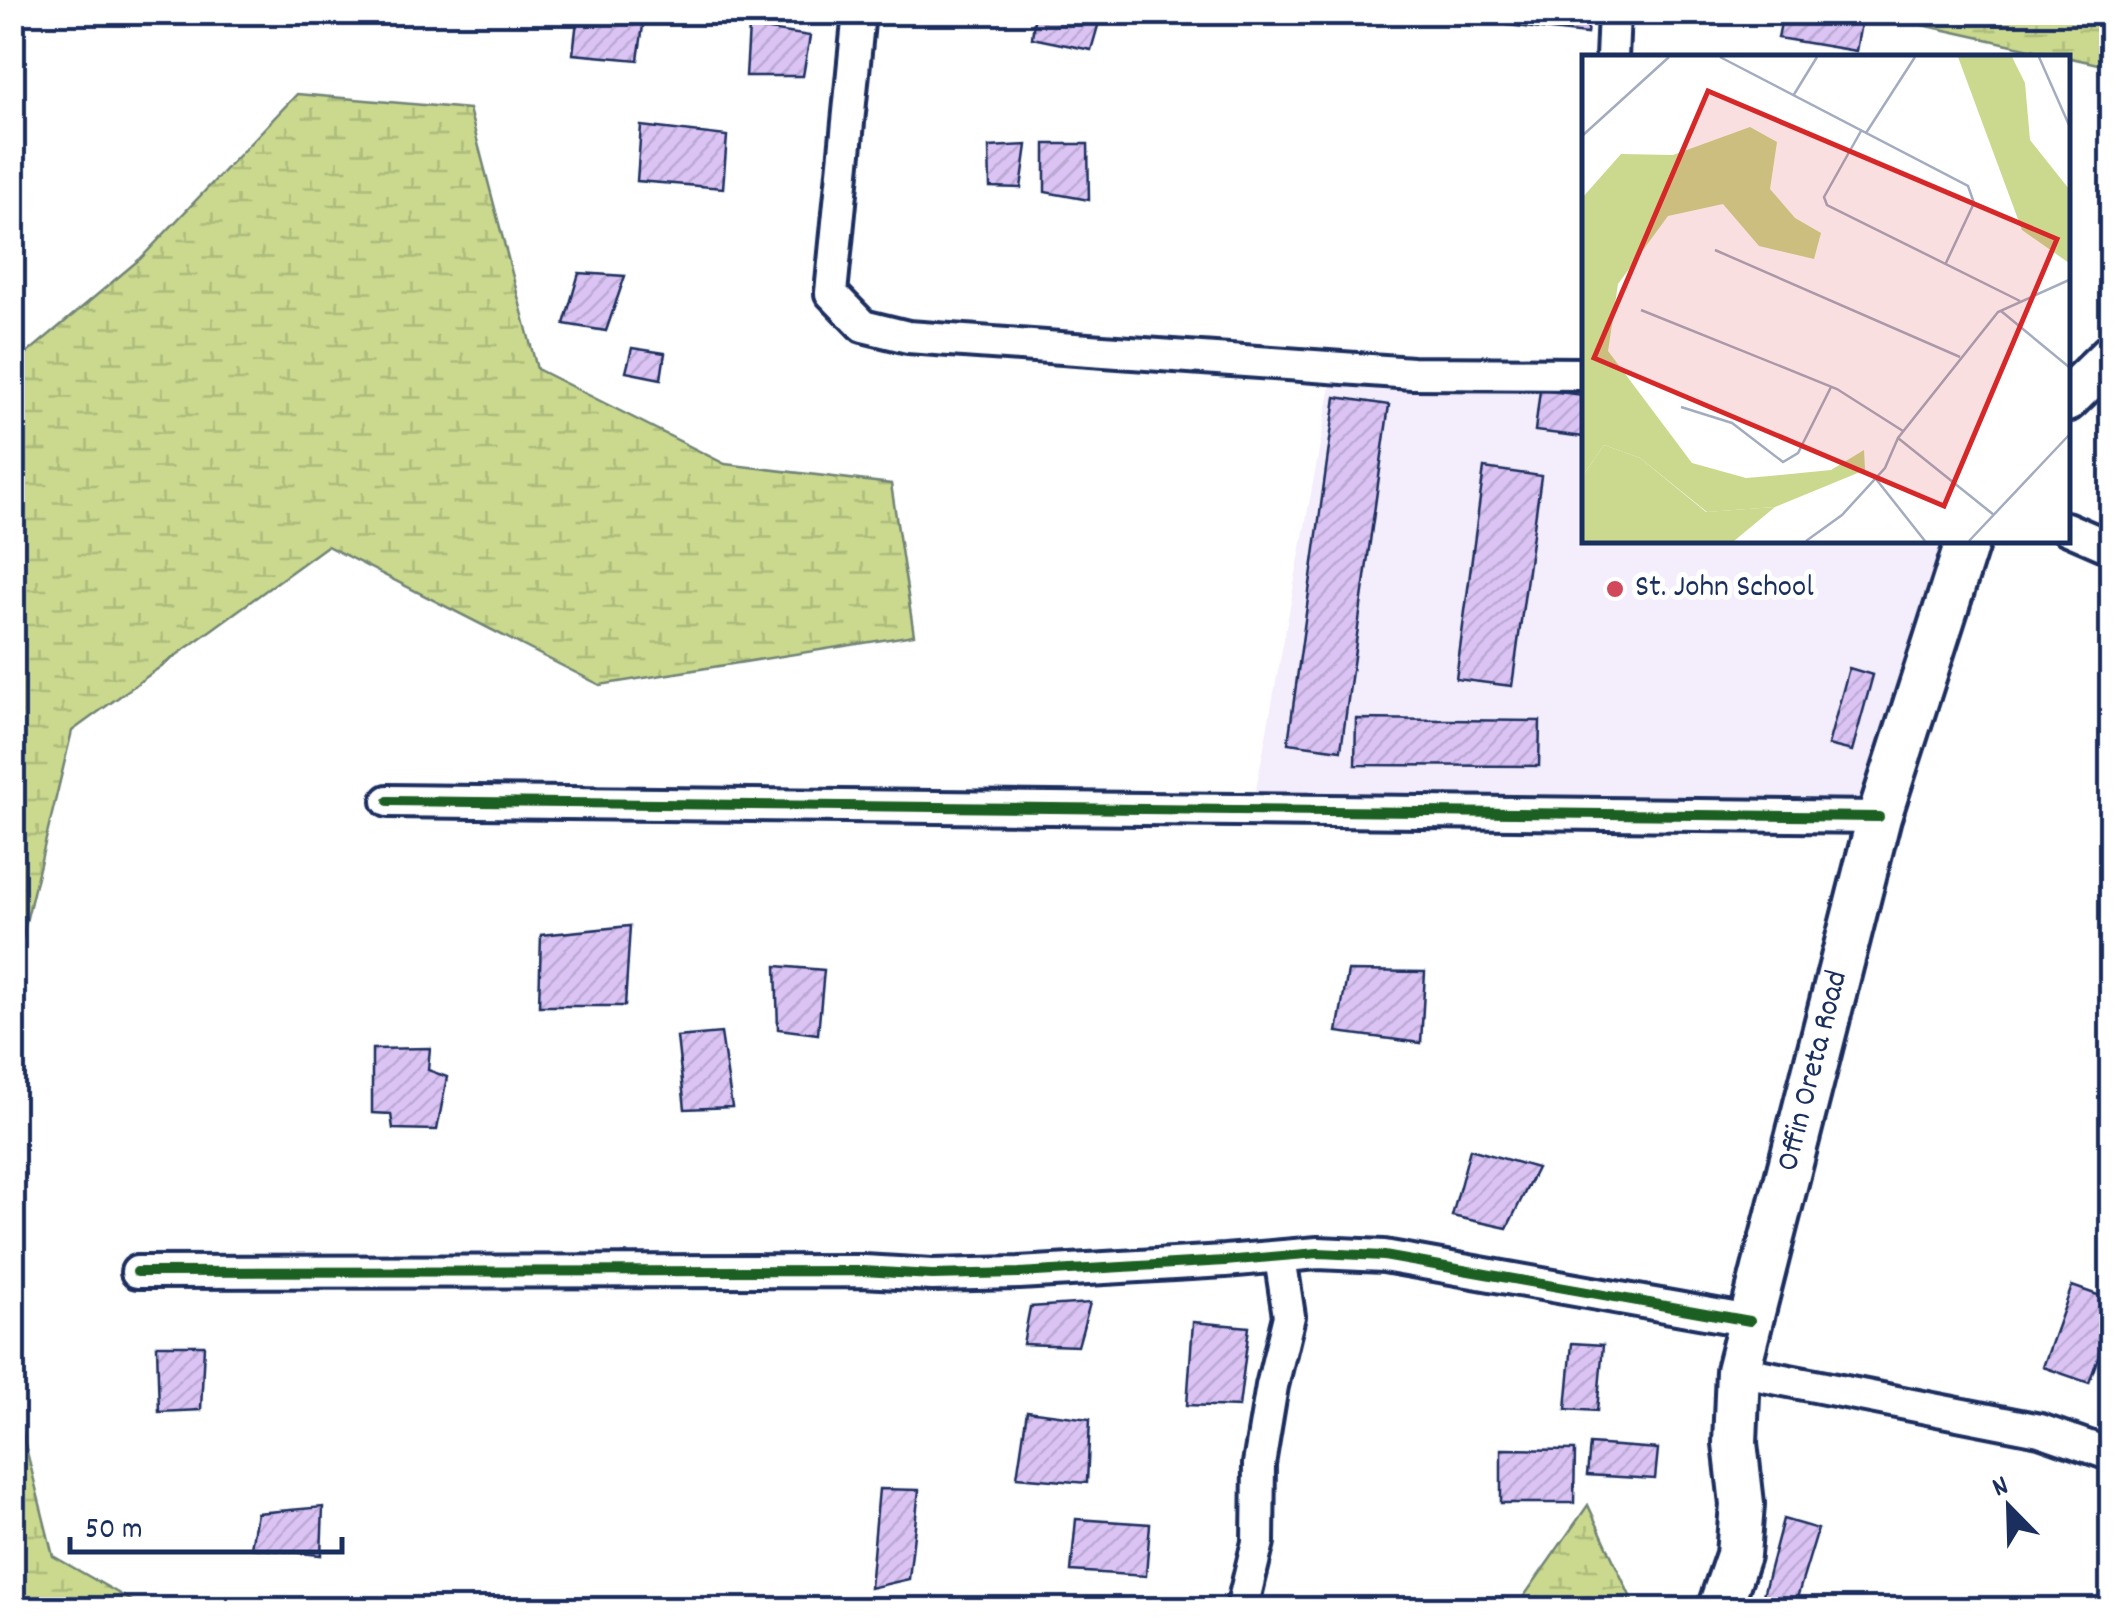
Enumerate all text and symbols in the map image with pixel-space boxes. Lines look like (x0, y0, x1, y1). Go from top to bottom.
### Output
inset map (1582, 55, 2069, 542)
place label: St. John School (1635, 566, 1814, 612)
marker: St. John School (1604, 578, 1626, 600)
street label: Offin Oreta Road (1767, 966, 1862, 1177)
north arrow (1959, 1457, 2059, 1557)
text: N (1987, 1467, 2015, 1510)
scale bar (70, 1492, 342, 1554)
text: 50 m (85, 1510, 143, 1553)

